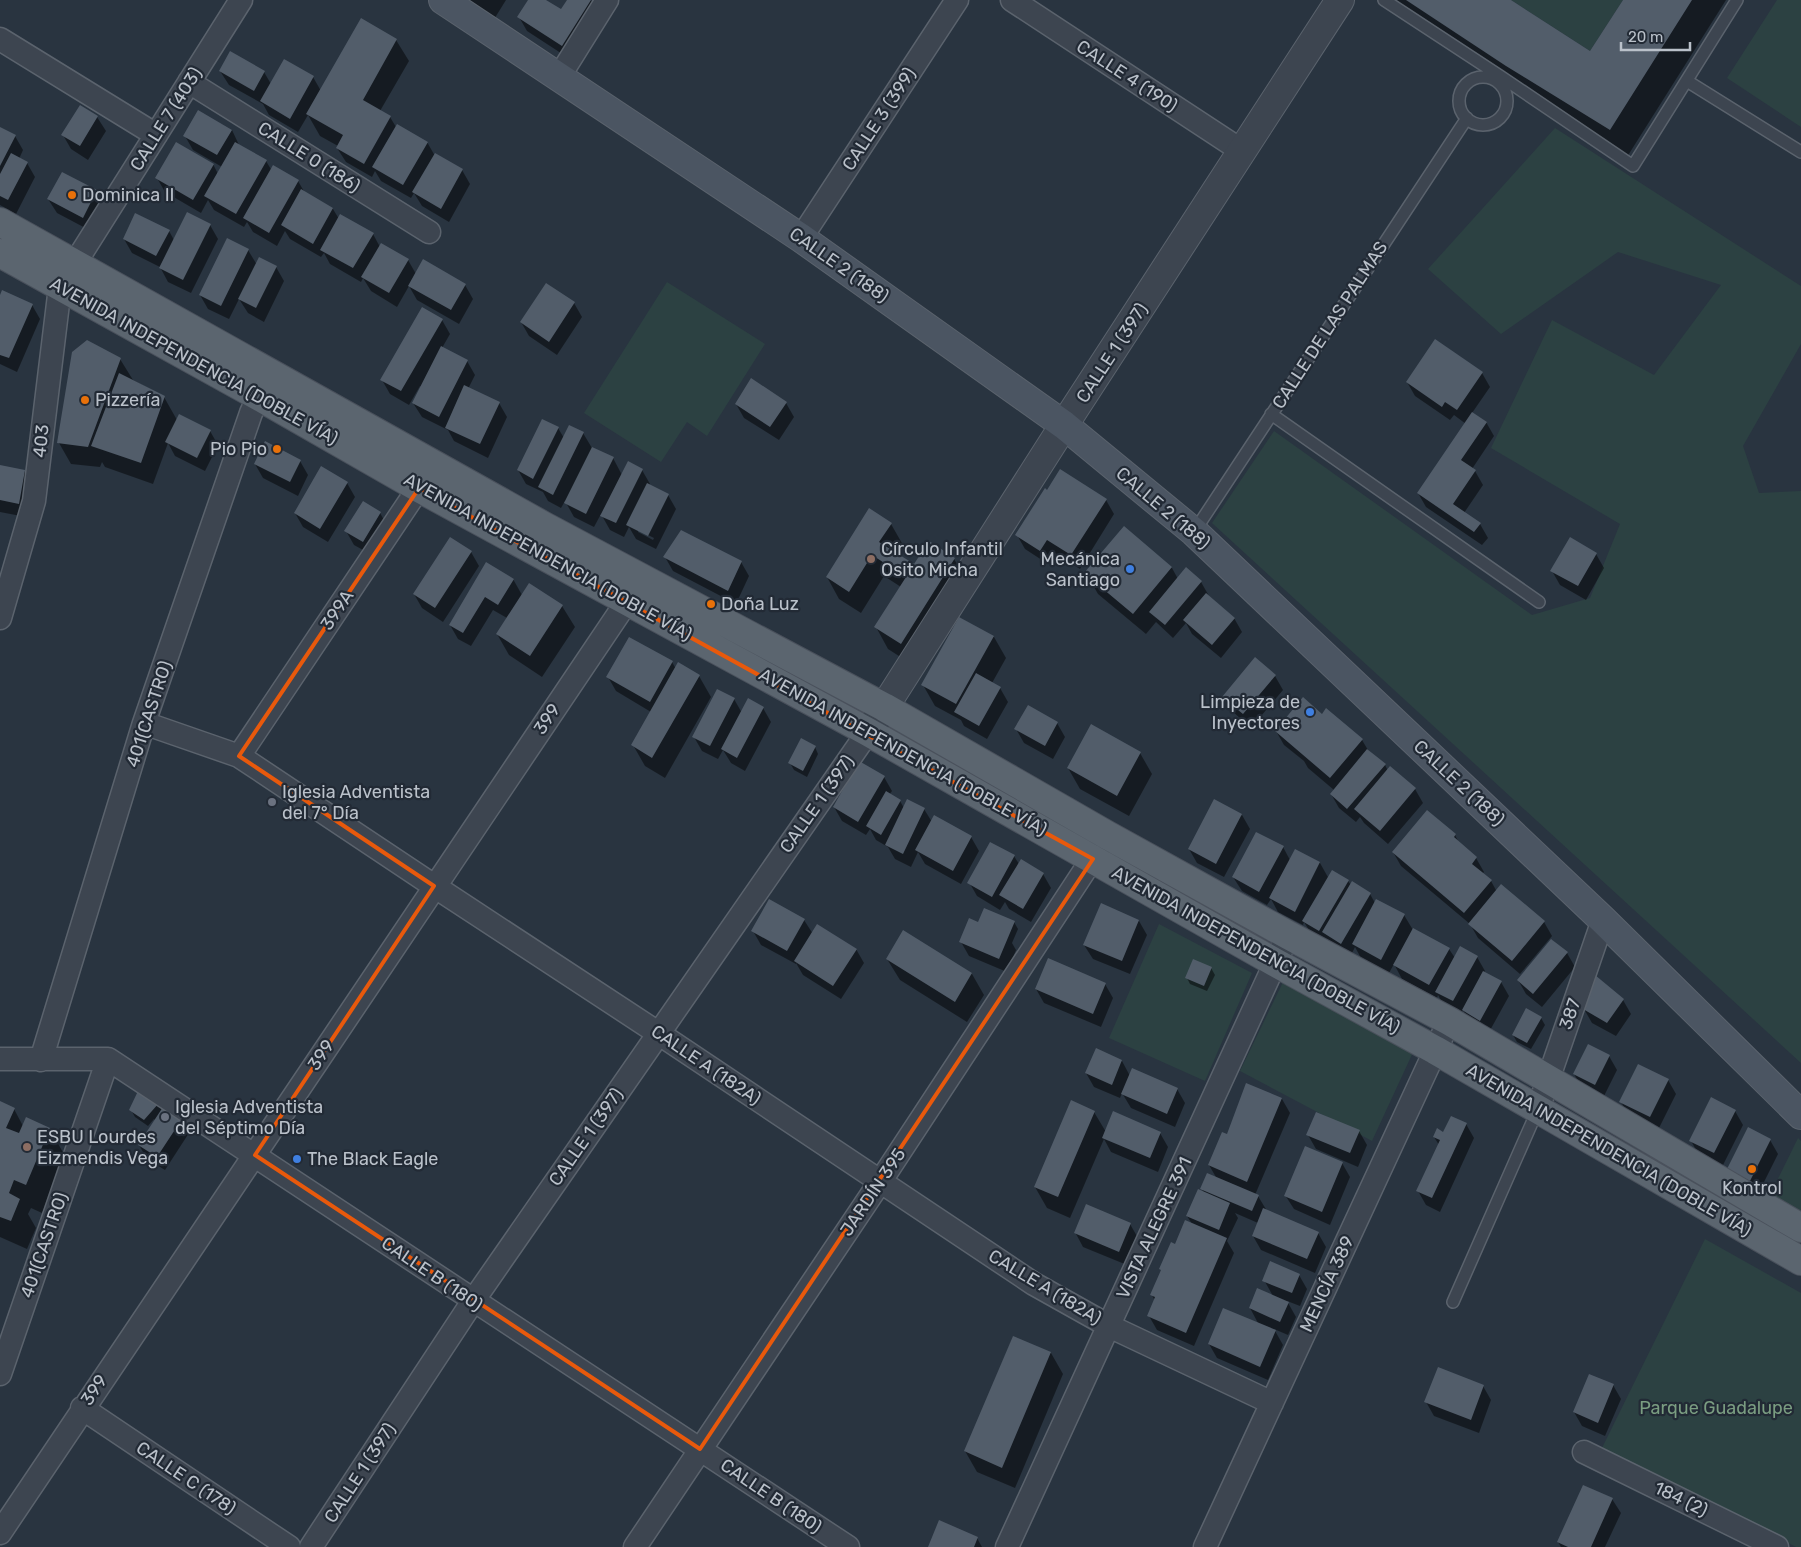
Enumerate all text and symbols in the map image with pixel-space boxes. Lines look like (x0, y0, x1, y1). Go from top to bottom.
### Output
scale bar (1621, 20, 1690, 52)
text: 20 m (1628, 28, 1663, 46)
street label: CALLE 4 (190) (1072, 35, 1182, 117)
street label: CALLE 7 (403) (125, 63, 207, 175)
street label: CALLE 3 (399) (837, 63, 921, 175)
street label: CALLE 0 (186) (254, 117, 364, 197)
place label: Dominica II (82, 184, 174, 206)
marker: Dominica II (66, 189, 78, 201)
street label: CALLE 2 (188) (785, 223, 893, 307)
street label: CALLE DE LAS PALMAS (1268, 237, 1392, 413)
street label: AVENIDA INDEPENDENCIA (DOBLE VÍA) (46, 272, 342, 450)
street label: CALLE 1 (397) (1072, 299, 1152, 407)
place label: Pizzería (95, 389, 160, 411)
marker: Pizzería (79, 394, 91, 406)
street label: 403 (28, 423, 54, 459)
place label: Pio Pio (210, 438, 267, 460)
marker: Pio Pio (271, 443, 283, 455)
street label: CALLE 2 (188) (1111, 462, 1215, 554)
street label: AVENIDA INDEPENDENCIA (DOBLE VÍA) (400, 468, 696, 646)
place label: Círculo Infantil Osito Micha (881, 538, 1003, 581)
place label: Mecánica Santiago (1041, 548, 1120, 591)
marker: Círculo Infantil Osito Micha (865, 553, 877, 565)
marker: Mecánica Santiago (1124, 563, 1136, 575)
street label: 399A (316, 586, 358, 634)
place label: Doña Luz (721, 593, 799, 615)
marker: Doña Luz (705, 598, 717, 610)
street label: 401(CASTRO) (121, 658, 177, 770)
street label: AVENIDA INDEPENDENCIA (DOBLE VÍA) (755, 663, 1051, 841)
place label: Limpieza de Inyectores (1200, 691, 1300, 734)
street label: 399 (529, 700, 565, 738)
marker: Limpieza de Inyectores (1304, 706, 1316, 718)
street label: CALLE 2 (188) (1409, 735, 1509, 831)
street label: CALLE 1 (397) (775, 751, 859, 857)
place label: Iglesia Adventista del 7° Día (282, 781, 430, 824)
marker: Iglesia Adventista del 7° Día (266, 796, 278, 808)
street label: AVENIDA INDEPENDENCIA (DOBLE VÍA) (1108, 861, 1404, 1039)
street label: 387 (1554, 996, 1586, 1032)
street label: CALLE A (182A) (647, 1020, 765, 1110)
street label: 399 (303, 1036, 339, 1074)
street label: AVENIDA INDEPENDENCIA (DOBLE VÍA) (1462, 1059, 1756, 1241)
street label: CALLE 1 (397) (544, 1084, 628, 1190)
place label: Iglesia Adventista del Séptimo Día (175, 1096, 323, 1139)
marker: Iglesia Adventista del Séptimo Día (159, 1111, 171, 1123)
place label: ESBU Lourdes Eizmendis Vega (37, 1126, 168, 1169)
marker: ESBU Lourdes Eizmendis Vega (21, 1141, 33, 1153)
street label: JARDÍN 395 (836, 1144, 910, 1240)
place label: The Black Eagle (307, 1148, 438, 1170)
marker: The Black Eagle (291, 1153, 303, 1165)
street label: VISTA ALEGRE 391 (1112, 1154, 1196, 1302)
marker: Kontrol (1746, 1163, 1758, 1175)
place label: Kontrol (1722, 1177, 1782, 1199)
street label: 401(CASTRO) (16, 1189, 72, 1301)
street label: CALLE B (180) (377, 1232, 487, 1316)
street label: MENCÍA 389 (1295, 1232, 1359, 1336)
street label: CALLE A (182A) (985, 1245, 1105, 1329)
street label: 399 (76, 1371, 112, 1409)
park label: Parque Guadalupe (1639, 1397, 1793, 1419)
street label: CALLE 1 (397) (320, 1419, 400, 1527)
street label: CALLE C (178) (132, 1437, 240, 1519)
street label: CALLE B (180) (716, 1454, 826, 1538)
street label: 184 (2) (1651, 1477, 1711, 1521)

